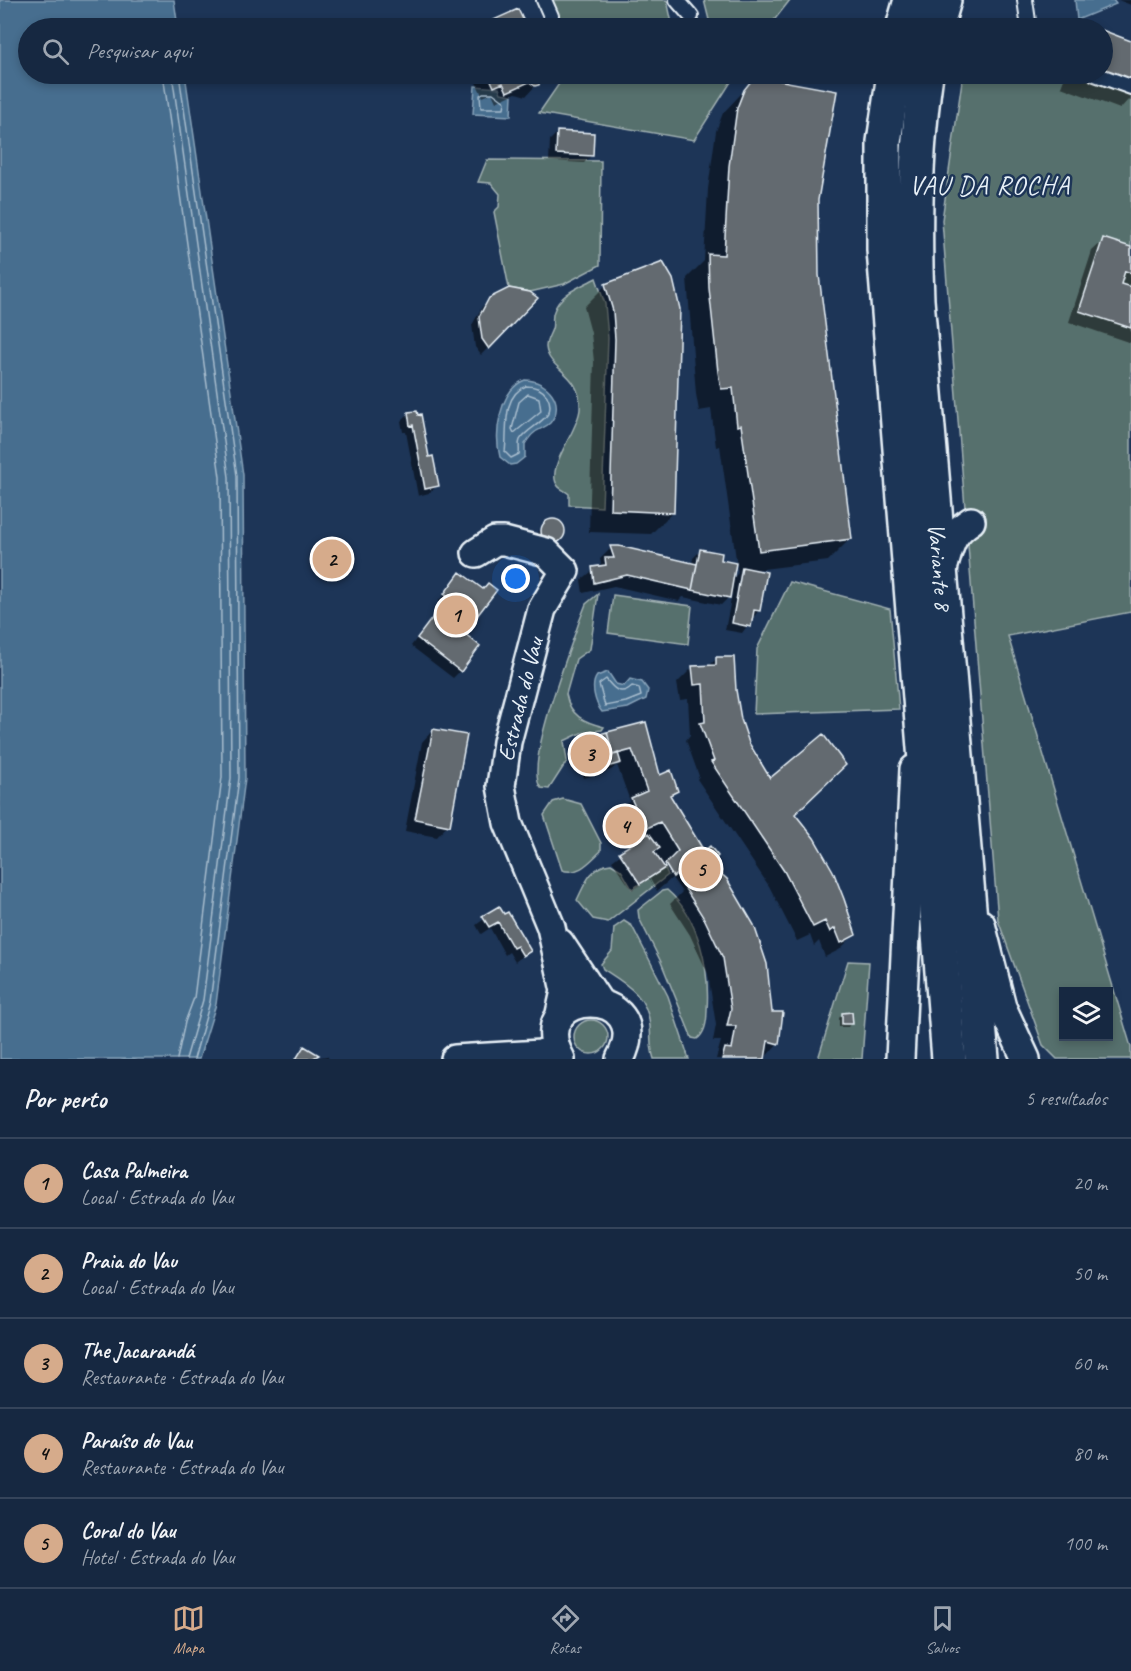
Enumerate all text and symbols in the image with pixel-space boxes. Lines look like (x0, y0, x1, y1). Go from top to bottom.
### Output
search box (18, 18, 1113, 84)
icon: search (39, 35, 72, 68)
text: Pesquisar aqui (87, 37, 192, 65)
district label: VAU DA ROCHA (909, 169, 1071, 202)
street label: Variante 8 (921, 522, 959, 613)
pin: 2 (312, 536, 352, 582)
your location (501, 564, 530, 593)
pin: 1 (436, 592, 476, 638)
street label: Estrada do Vau (490, 632, 550, 764)
pin: 3 (570, 732, 610, 777)
pin: 4 (606, 804, 644, 848)
pin: 5 (682, 846, 720, 892)
map controls (1059, 987, 1113, 1041)
button: layers (1059, 987, 1113, 1041)
text: Por perto (24, 1082, 106, 1115)
text: 5 resultados (1025, 1086, 1107, 1111)
text: Casa Palmeira (81, 1157, 187, 1185)
text: 1 (39, 1171, 48, 1196)
text: 20 m (1073, 1171, 1107, 1196)
text: Local · Estrada do Vau (81, 1185, 234, 1210)
text: Praia do Vau (81, 1247, 177, 1275)
text: 2 (39, 1261, 48, 1286)
text: 50 m (1073, 1261, 1107, 1286)
text: Local · Estrada do Vau (81, 1275, 234, 1300)
text: The Jacarandá (81, 1337, 194, 1365)
text: 3 (39, 1351, 48, 1376)
text: 60 m (1073, 1351, 1107, 1376)
text: Restaurante · Estrada do Vau (81, 1365, 284, 1390)
text: Paraíso do Vau (81, 1427, 192, 1455)
text: 4 (39, 1441, 48, 1466)
text: 80 m (1073, 1441, 1107, 1466)
text: Restaurante · Estrada do Vau (81, 1455, 284, 1480)
text: Coral do Vau (81, 1517, 175, 1545)
text: 5 (39, 1531, 48, 1556)
text: 100 m (1064, 1531, 1107, 1556)
text: Hotel · Estrada do Vau (81, 1545, 235, 1570)
tab: Mapa (172, 1602, 205, 1658)
tab: Rotas (549, 1602, 582, 1658)
tab: Salvos (925, 1602, 959, 1658)

